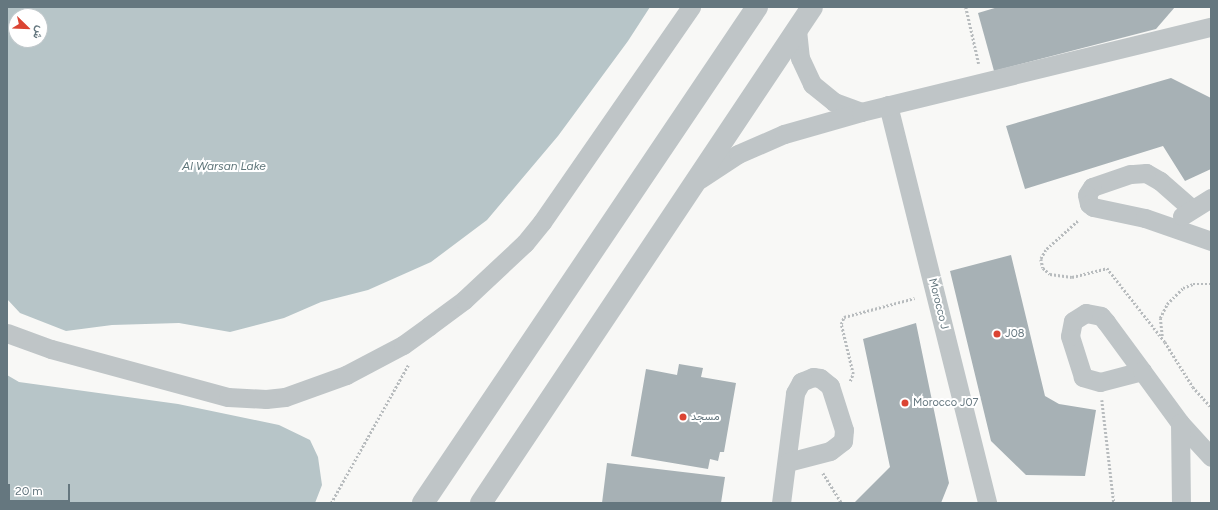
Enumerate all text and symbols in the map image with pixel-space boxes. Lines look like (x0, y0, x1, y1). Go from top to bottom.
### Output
north arrow (8, 8, 48, 48)
text: ش (30, 24, 47, 41)
water label: Al Warsan Lake (182, 160, 266, 174)
street label: Morocco J (925, 277, 951, 331)
place label: J08 (1005, 327, 1024, 341)
marker: J08 (992, 329, 1002, 339)
place label: Morocco J07 (913, 396, 978, 410)
marker: Morocco J07 (900, 398, 910, 408)
place label: مسجد (691, 410, 719, 424)
marker: مسجد (678, 412, 688, 422)
scale bar (10, 476, 72, 502)
text: 20 m (15, 484, 43, 498)

